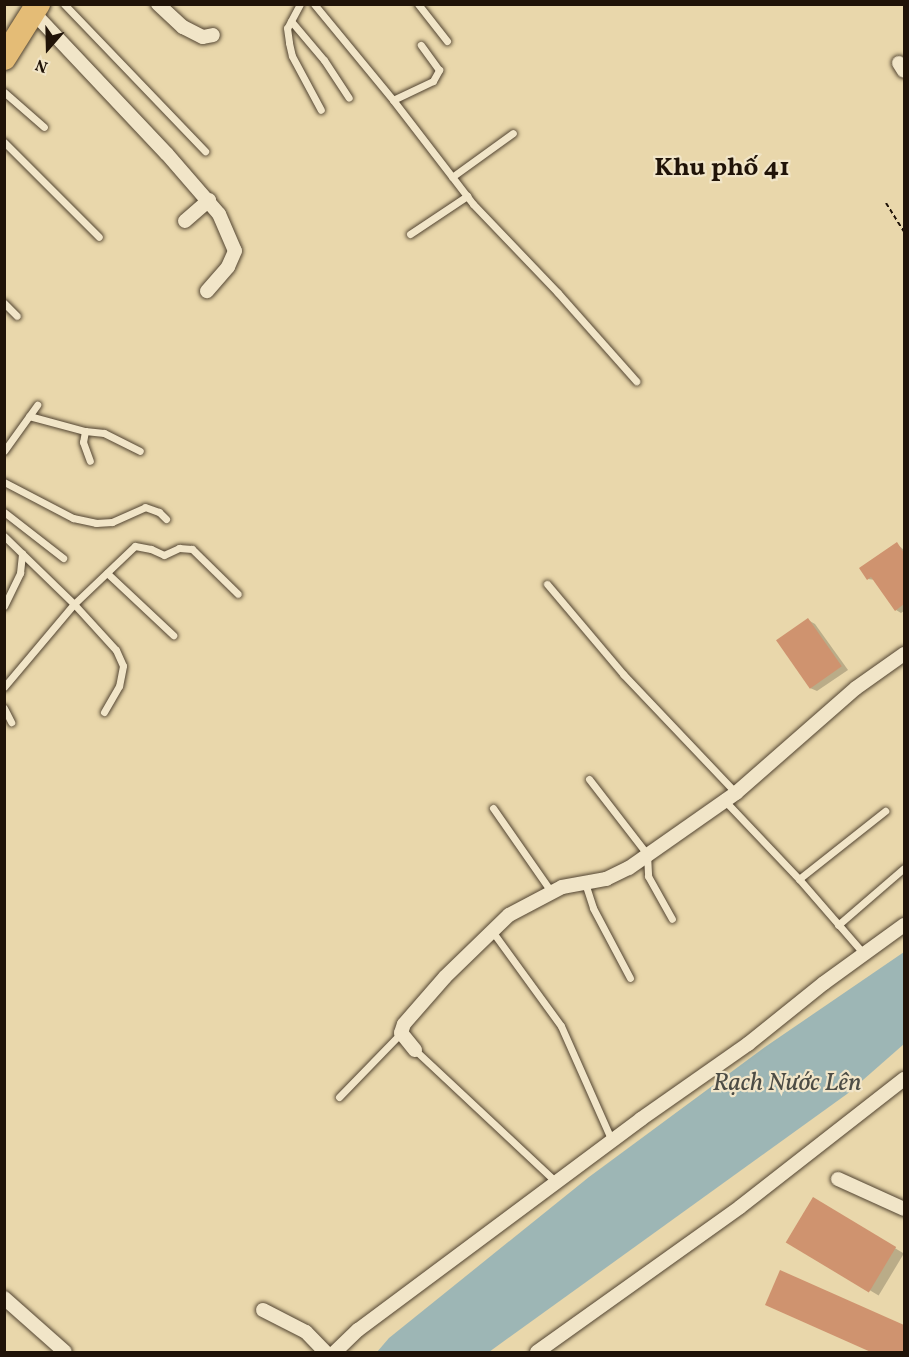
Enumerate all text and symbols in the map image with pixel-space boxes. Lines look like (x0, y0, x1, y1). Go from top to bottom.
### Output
north arrow (18, 18, 78, 78)
text: N (33, 53, 51, 77)
district label: Khu phố 41 (654, 153, 790, 185)
water label: Rạch Nước Lên (712, 1068, 862, 1100)

